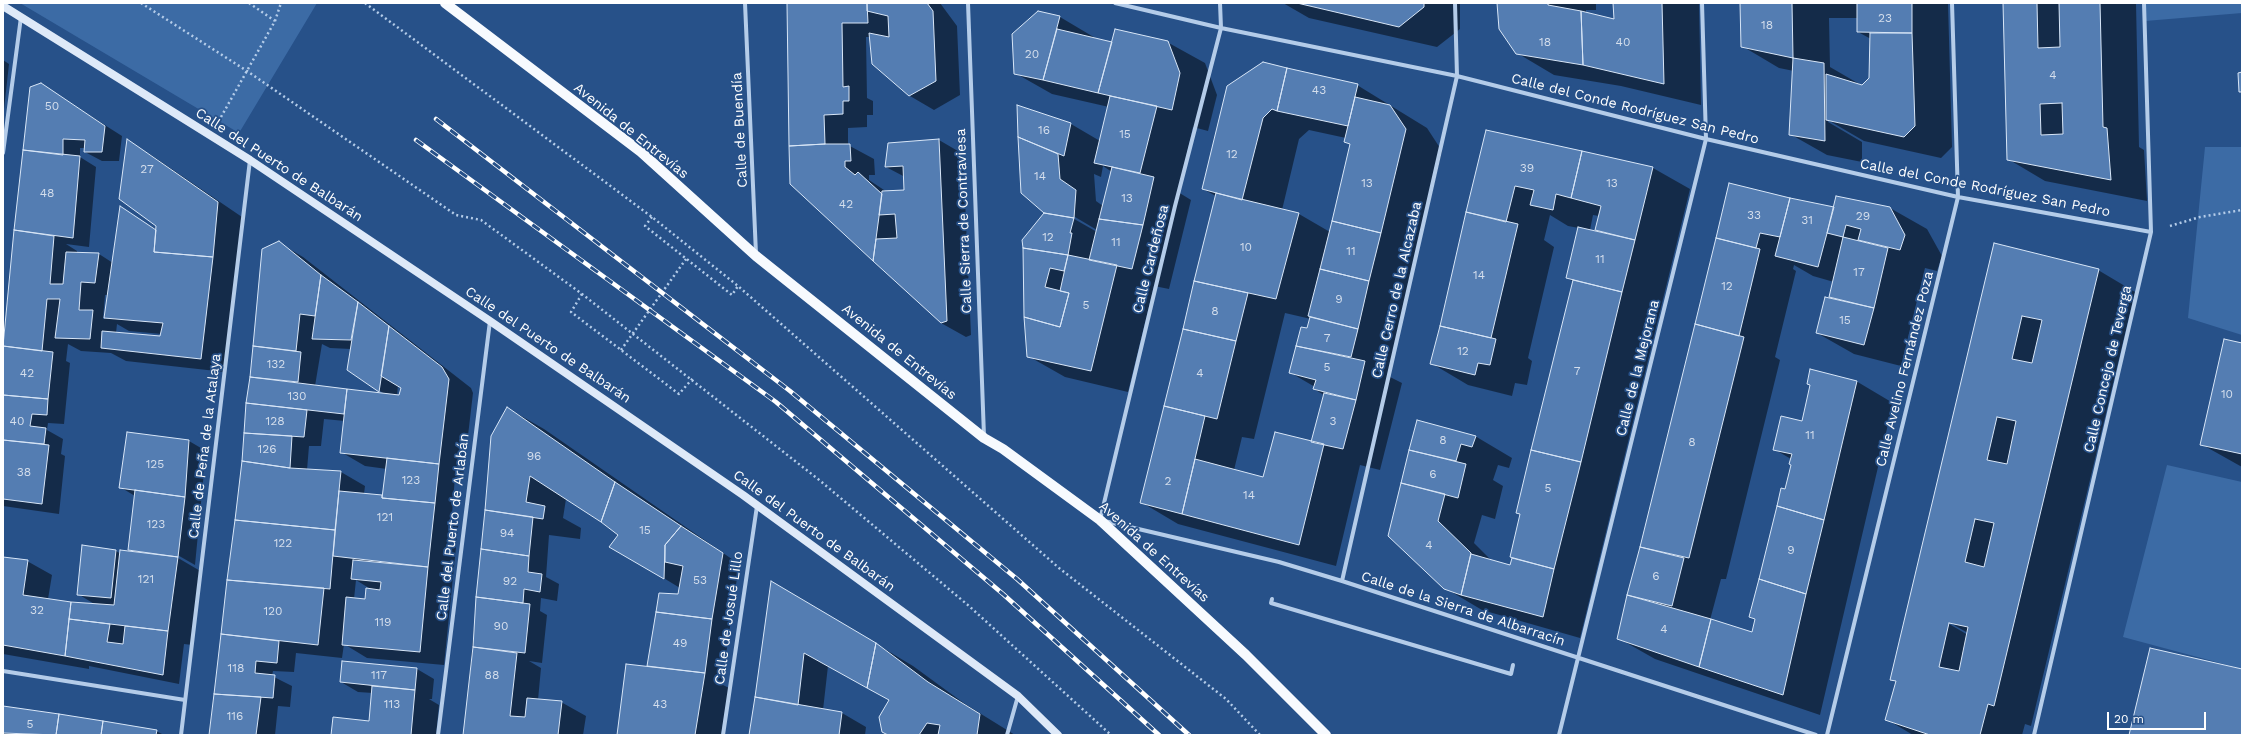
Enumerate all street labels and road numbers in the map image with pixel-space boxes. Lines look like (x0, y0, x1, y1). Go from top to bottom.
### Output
street label: Calle del Conde Rodríguez San Pedro (1509, 70, 1761, 148)
street label: Calle de Buendía (729, 72, 751, 188)
street label: Avenida de Entrevías (570, 80, 692, 182)
street label: Calle del Puerto de Balbarán (192, 105, 366, 225)
street label: Calle Sierra de Contraviesa (952, 128, 976, 314)
street label: Calle del Conde Rodríguez San Pedro (1858, 155, 2112, 221)
street label: Calle Cerro de la Alcazaba (1368, 200, 1426, 380)
street label: Calle Cardeñosa (1129, 203, 1173, 315)
street label: Calle Avelino Fernández Poza (1873, 269, 1937, 469)
street label: Calle del Puerto de Balbarán (462, 283, 634, 407)
street label: Calle Concejo de Teverga (2081, 284, 2135, 454)
street label: Calle de la Mejorana (1613, 298, 1663, 438)
street label: Avenida de Entrevías (838, 301, 960, 403)
street label: Calle de Peña de la Atalaya (185, 352, 225, 540)
street label: Calle del Puerto de Arlabán (433, 432, 473, 622)
street label: Calle del Puerto de Balbarán (730, 467, 898, 595)
street label: Avenida de Entrevías (1095, 498, 1213, 606)
street label: Calle de Josué Lillo (711, 550, 747, 686)
street label: Calle de la Sierra de Albarracín (1359, 568, 1567, 650)

